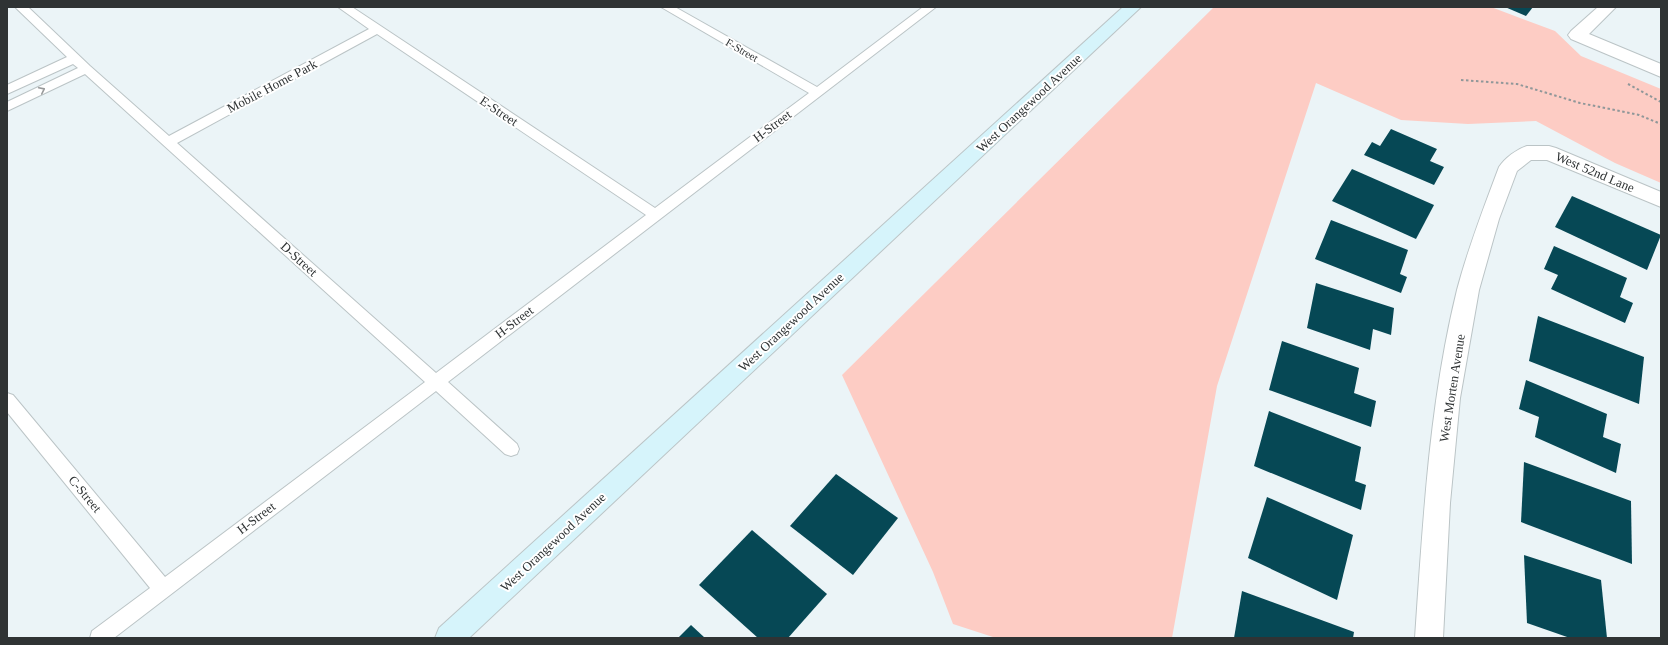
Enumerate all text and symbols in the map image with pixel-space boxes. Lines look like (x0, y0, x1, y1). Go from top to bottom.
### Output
street label: F-Street (724, 36, 760, 64)
street label: West Orangewood Avenue (973, 50, 1085, 156)
street label: Mobile Home Park (224, 56, 320, 116)
one-way arrow (38, 87, 45, 95)
street label: E-Street (477, 93, 521, 129)
street label: H-Street (750, 107, 794, 145)
street label: West 52nd Lane (1553, 149, 1637, 195)
street label: D-Street (278, 239, 321, 280)
street label: West Orangewood Avenue (735, 269, 847, 375)
street label: H-Street (492, 303, 536, 341)
street label: West Morten Avenue (1436, 333, 1468, 443)
street label: C-Street (65, 473, 105, 516)
street label: West Orangewood Avenue (497, 489, 609, 595)
street label: H-Street (234, 499, 278, 537)

